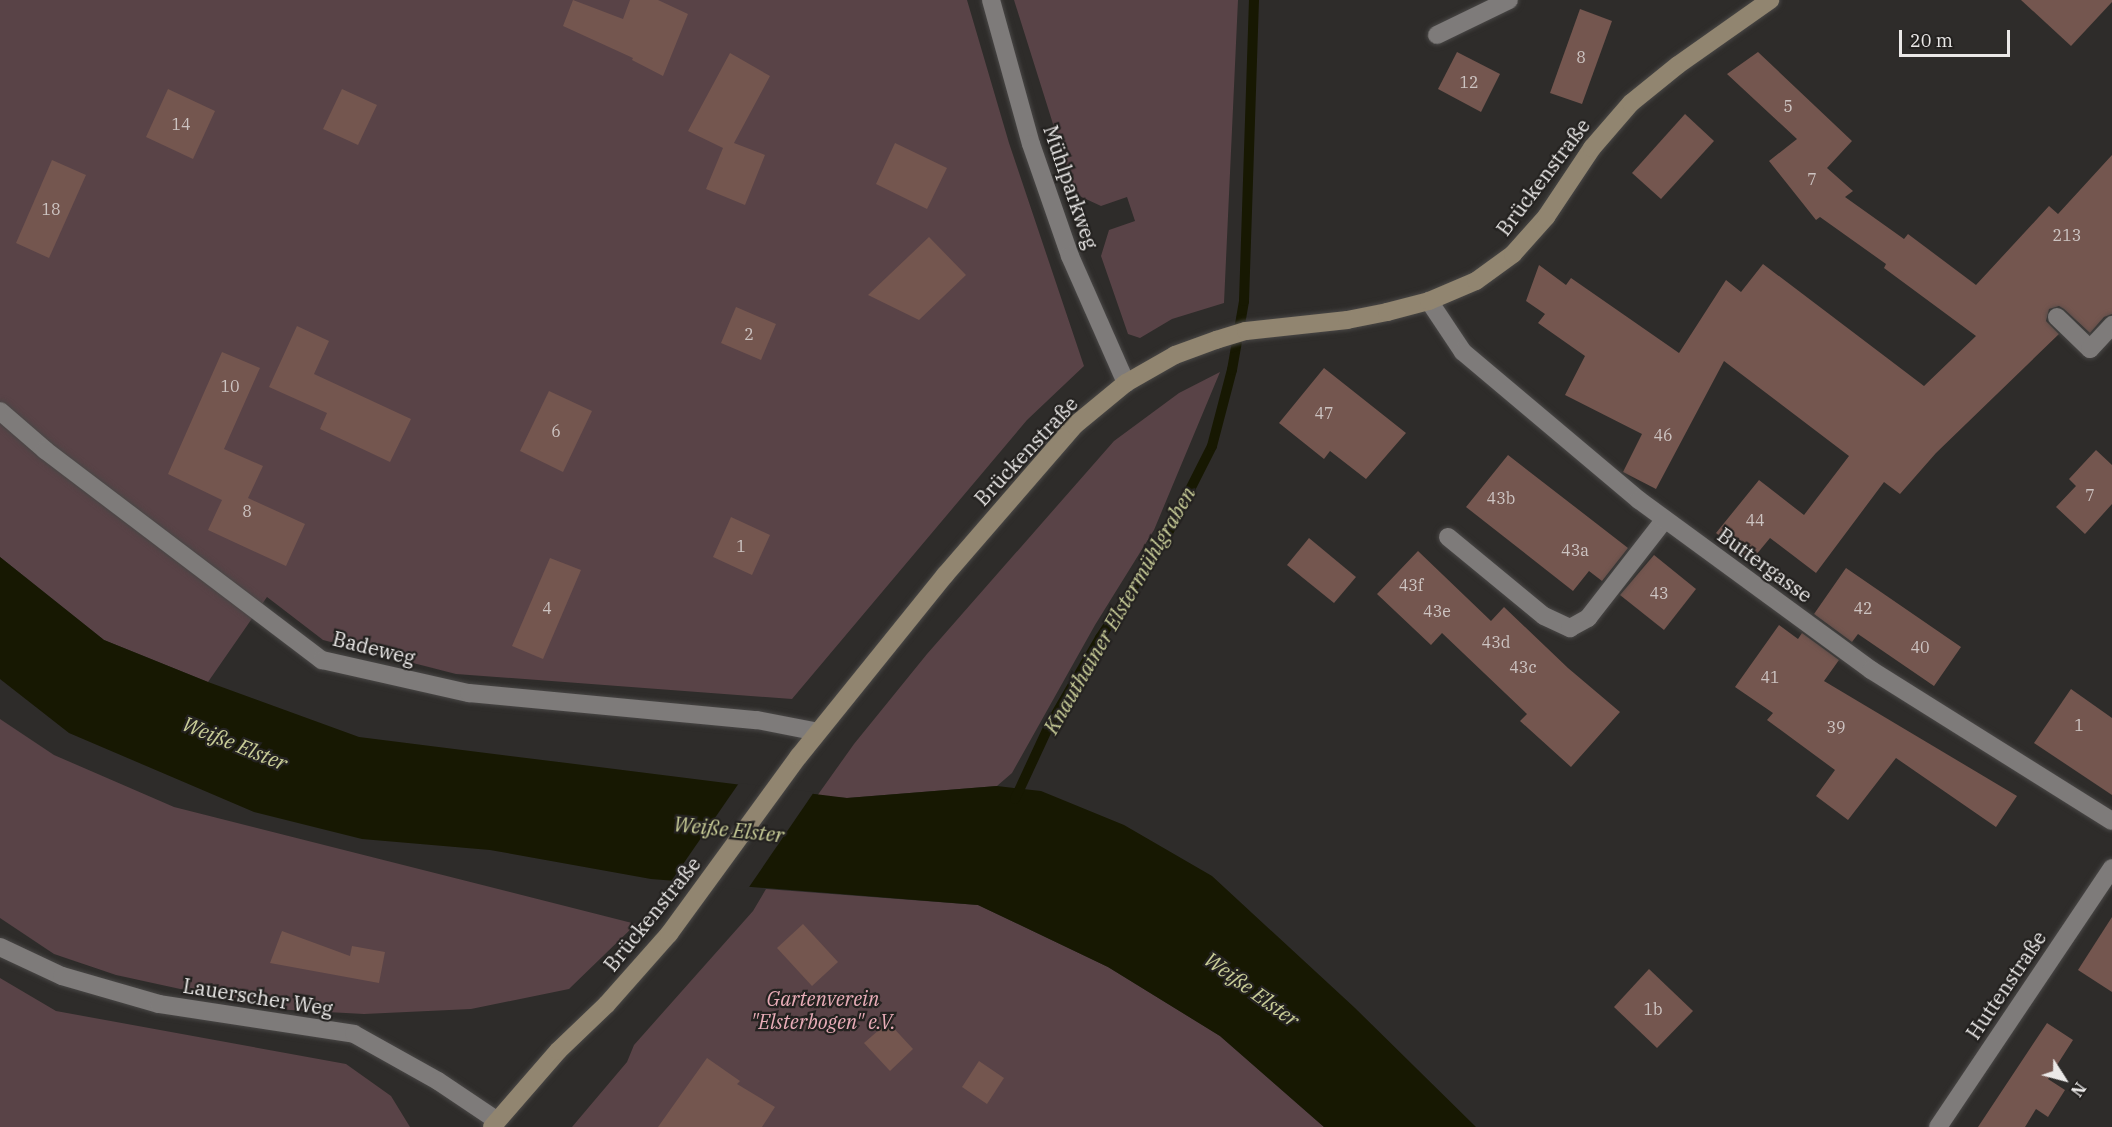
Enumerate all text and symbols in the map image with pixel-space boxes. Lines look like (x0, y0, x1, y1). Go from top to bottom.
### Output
scale bar (1902, 18, 2013, 56)
text: 20 m (1910, 29, 1953, 52)
house number: 8 (1576, 47, 1586, 67)
house number: 12 (1459, 72, 1479, 92)
house number: 5 (1783, 96, 1793, 116)
house number: 14 (171, 114, 191, 134)
street label: Brückenstraße (1491, 114, 1595, 240)
street label: Mühlparkweg (1039, 122, 1103, 252)
house number: 7 (1807, 169, 1817, 189)
house number: 18 (41, 199, 61, 219)
house number: 213 (2053, 225, 2081, 245)
house number: 2 (744, 324, 754, 344)
house number: 10 (220, 376, 240, 396)
street label: Brückenstraße (969, 392, 1083, 510)
house number: 47 (1314, 403, 1334, 423)
house number: 6 (551, 421, 561, 441)
house number: 46 (1653, 425, 1673, 445)
water label: Knauthainer Elstermühlgraben (1038, 482, 1200, 738)
house number: 7 (2085, 485, 2095, 505)
house number: 43b (1487, 488, 1515, 508)
house number: 8 (242, 501, 252, 521)
house number: 44 (1745, 510, 1765, 530)
street label: Buttergasse (1713, 523, 1817, 607)
house number: 1 (736, 536, 746, 556)
house number: 43a (1561, 540, 1589, 560)
house number: 43f (1399, 575, 1423, 595)
house number: 43 (1649, 583, 1669, 603)
house number: 4 (542, 598, 552, 618)
house number: 42 (1853, 598, 1873, 618)
house number: 43e (1423, 601, 1451, 621)
street label: Badeweg (330, 626, 418, 670)
house number: 43d (1482, 632, 1510, 652)
house number: 40 (1910, 637, 1930, 657)
house number: 43c (1509, 657, 1537, 677)
house number: 41 (1760, 667, 1780, 687)
water label: Weiße Elster (179, 710, 291, 776)
house number: 1 (2074, 715, 2084, 735)
house number: 39 (1826, 717, 1846, 737)
water label: Weiße Elster (672, 811, 786, 847)
street label: Brückenstraße (599, 852, 705, 976)
street label: Huttenstraße (1961, 926, 2051, 1044)
water label: Weiße Elster (1200, 946, 1304, 1032)
street label: Lauerscher Weg (181, 973, 335, 1021)
park label: Gartenverein "Elsterbogen" e.V. (750, 987, 896, 1034)
house number: 1b (1643, 999, 1663, 1019)
north arrow (2034, 1049, 2094, 1109)
text: N (2067, 1079, 2090, 1101)

